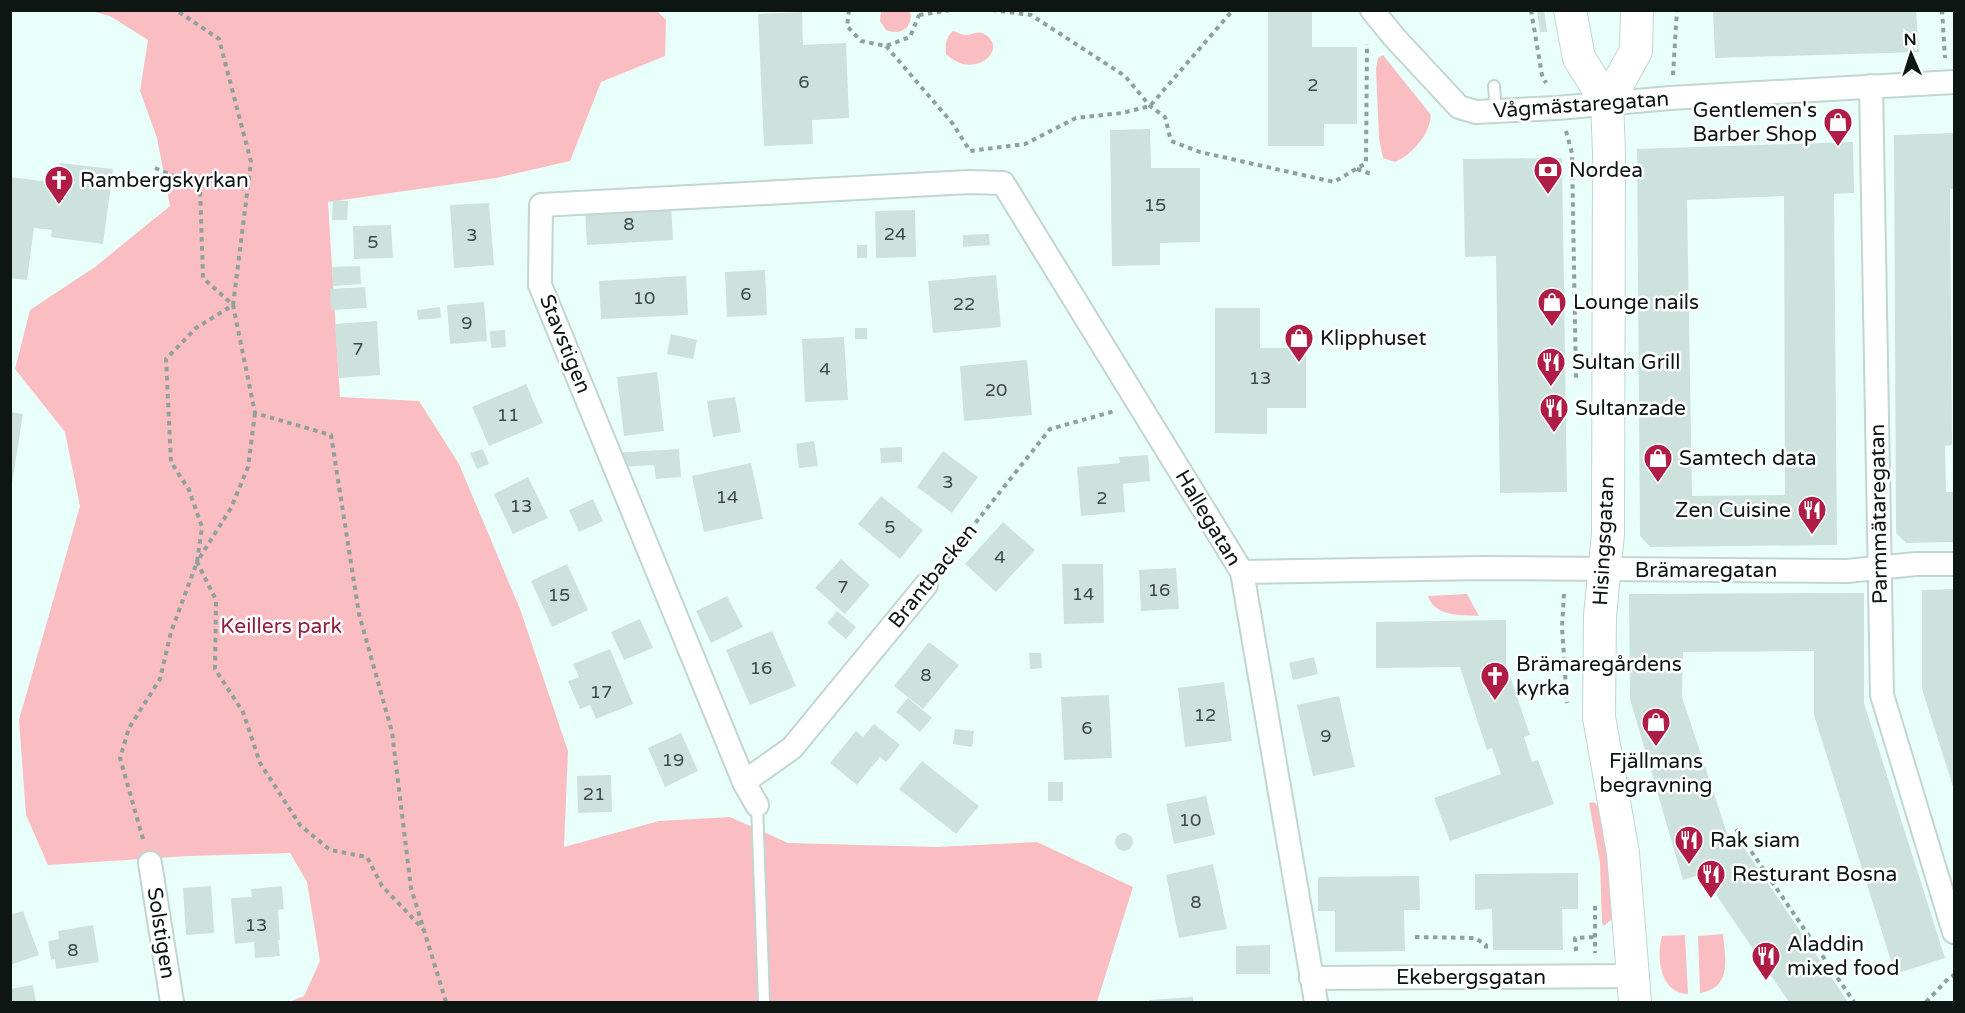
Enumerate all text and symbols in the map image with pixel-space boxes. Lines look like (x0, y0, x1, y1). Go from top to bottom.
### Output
north arrow (1881, 24, 1941, 84)
text: N (1903, 30, 1917, 50)
house number: 6 (798, 71, 810, 93)
house number: 2 (1307, 74, 1319, 96)
street label: Vågmästaregatan (1492, 86, 1670, 124)
place label: Gentlemen's Barber Shop (1692, 98, 1817, 147)
shop icon: Gentlemen's Barber Shop (1822, 106, 1854, 148)
bank icon: Nordea (1532, 154, 1564, 196)
place label: Nordea (1569, 158, 1643, 183)
church icon: Rambergskyrkan (43, 164, 75, 206)
place label: Rambergskyrkan (80, 168, 249, 193)
house number: 15 (1144, 194, 1166, 216)
house number: 8 (623, 213, 635, 235)
house number: 24 (884, 223, 906, 245)
house number: 3 (466, 224, 478, 246)
house number: 5 (367, 231, 379, 253)
house number: 6 (740, 283, 752, 305)
shop icon: Lounge nails (1536, 286, 1568, 328)
house number: 10 (633, 287, 655, 309)
place label: Lounge nails (1573, 290, 1699, 315)
street label: Stavstigen (534, 291, 596, 397)
house number: 22 (953, 293, 975, 315)
house number: 9 (461, 312, 473, 334)
shop icon: Klipphuset (1283, 322, 1315, 364)
place label: Klipphuset (1320, 326, 1427, 351)
house number: 7 (352, 338, 364, 360)
restaurant icon: Sultan Grill (1535, 346, 1567, 388)
place label: Sultan Grill (1572, 350, 1680, 375)
house number: 4 (819, 358, 831, 380)
house number: 13 (1249, 367, 1271, 389)
house number: 20 (985, 379, 1007, 401)
restaurant icon: Sultanzade (1538, 392, 1570, 434)
place label: Sultanzade (1575, 396, 1686, 421)
house number: 11 (497, 404, 519, 426)
street label: Parmmätaregatan (1865, 424, 1893, 604)
shop icon: Samtech data (1642, 442, 1674, 484)
place label: Samtech data (1679, 446, 1817, 471)
street label: Hallegatan (1170, 466, 1246, 570)
house number: 3 (942, 471, 954, 493)
street label: Hisingsgatan (1588, 476, 1620, 606)
house number: 14 (716, 486, 738, 508)
house number: 2 (1096, 487, 1108, 509)
restaurant icon: Zen Cuisine (1796, 494, 1828, 536)
house number: 13 (510, 495, 532, 517)
place label: Zen Cuisine (1675, 498, 1791, 523)
house number: 5 (884, 516, 896, 538)
street label: Brantbacken (883, 519, 983, 633)
house number: 4 (994, 546, 1006, 568)
street label: Brämaregatan (1635, 558, 1777, 583)
house number: 7 (837, 576, 849, 598)
house number: 16 (1148, 579, 1170, 601)
house number: 14 (1072, 583, 1094, 605)
house number: 15 (548, 584, 570, 606)
park label: Keillers park (220, 614, 342, 639)
place label: Brämaregårdens kyrka (1516, 652, 1682, 701)
house number: 16 (750, 657, 772, 679)
church icon: Brämaregårdens kyrka (1479, 660, 1511, 702)
house number: 8 (920, 664, 932, 686)
house number: 17 (590, 681, 612, 703)
house number: 12 (1194, 704, 1216, 726)
shop icon: Fjällmans begravning (1640, 706, 1672, 748)
house number: 6 (1081, 717, 1093, 739)
house number: 9 (1320, 725, 1332, 747)
house number: 19 (662, 749, 684, 771)
place label: Fjällmans begravning (1599, 749, 1713, 798)
house number: 21 (583, 783, 605, 805)
house number: 10 (1179, 809, 1201, 831)
restaurant icon: Rak siam (1673, 824, 1705, 866)
place label: Rak siam (1710, 828, 1800, 853)
restaurant icon: Resturant Bosna (1695, 858, 1727, 900)
place label: Resturant Bosna (1732, 862, 1897, 887)
street label: Solstigen (141, 886, 181, 980)
house number: 8 (1190, 891, 1202, 913)
house number: 13 (245, 914, 267, 936)
place label: Aladdin mixed food (1787, 932, 1899, 981)
house number: 8 (67, 939, 79, 961)
restaurant icon: Aladdin mixed food (1750, 940, 1782, 982)
street label: Ekebergsgatan (1396, 965, 1546, 990)

